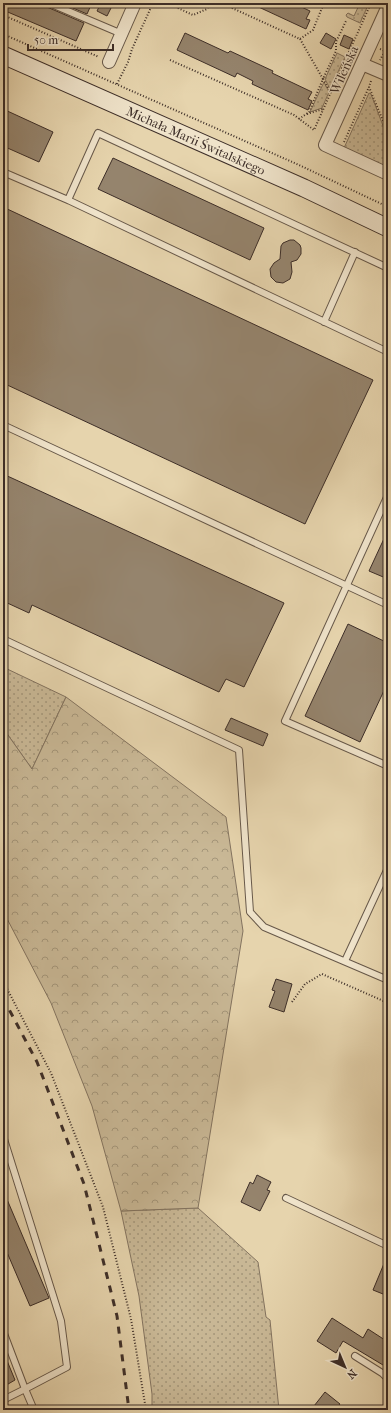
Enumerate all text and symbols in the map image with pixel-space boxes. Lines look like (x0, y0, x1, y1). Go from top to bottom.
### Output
scale bar (28, 26, 113, 52)
text: 50 m (34, 33, 58, 47)
street label: Wileńska (326, 43, 362, 97)
street label: Michała Marii Świtalskiego (124, 103, 268, 178)
north arrow (325, 1347, 365, 1387)
text: N (344, 1366, 359, 1382)

